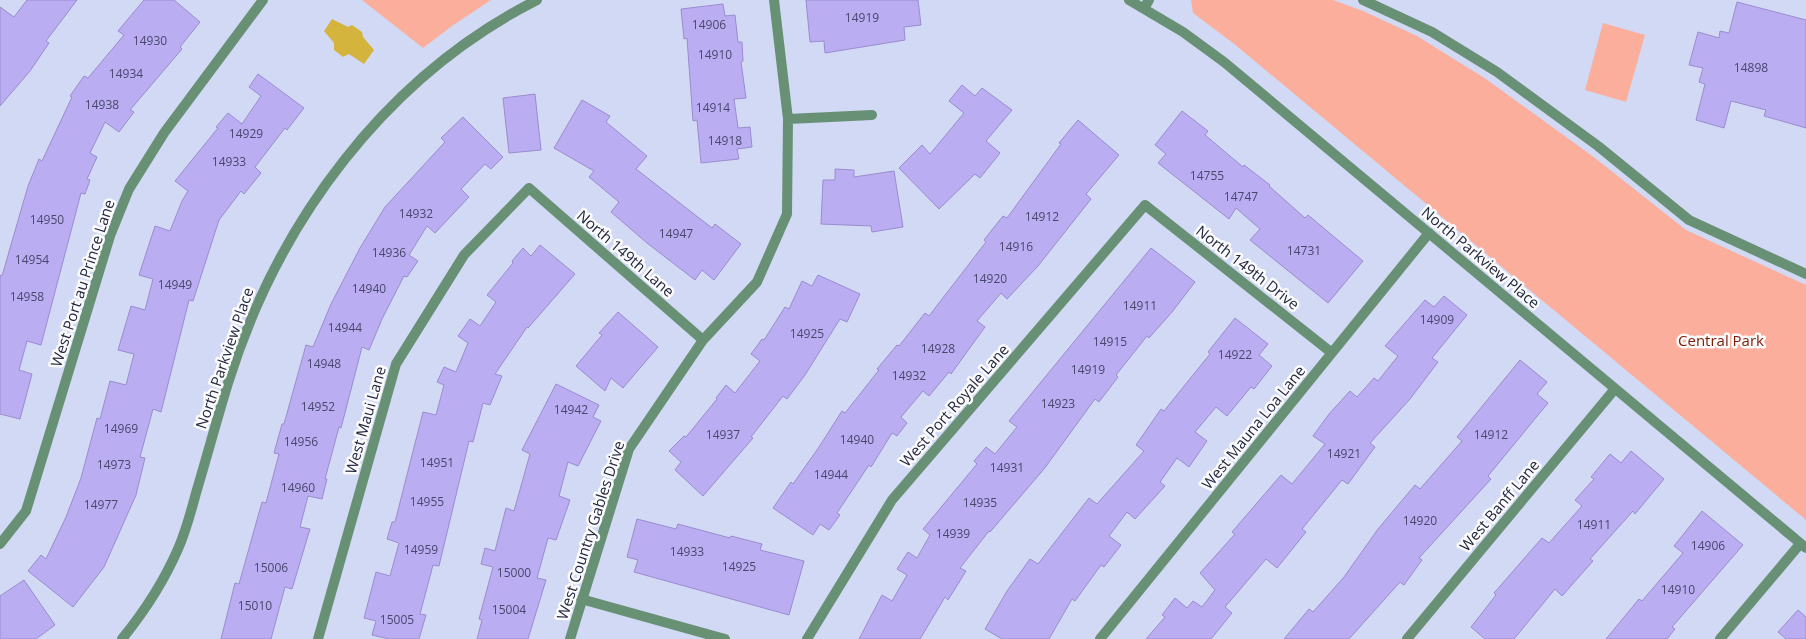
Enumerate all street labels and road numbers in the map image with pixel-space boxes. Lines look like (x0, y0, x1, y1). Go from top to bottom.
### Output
street label: West Port au Prince Lane (45, 197, 119, 369)
street label: North Parkview Place (1418, 202, 1544, 312)
street label: North 149th Lane (573, 205, 679, 301)
street label: North 149th Drive (1192, 220, 1304, 314)
street label: North Parkview Place (190, 285, 258, 431)
street label: West Port Royale Lane (895, 340, 1013, 470)
street label: West Mauna Loa Lane (1197, 361, 1309, 493)
street label: West Maui Lane (340, 364, 390, 476)
street label: West Country Gables Drive (552, 438, 628, 622)
street label: West Banff Lane (1455, 455, 1543, 555)

